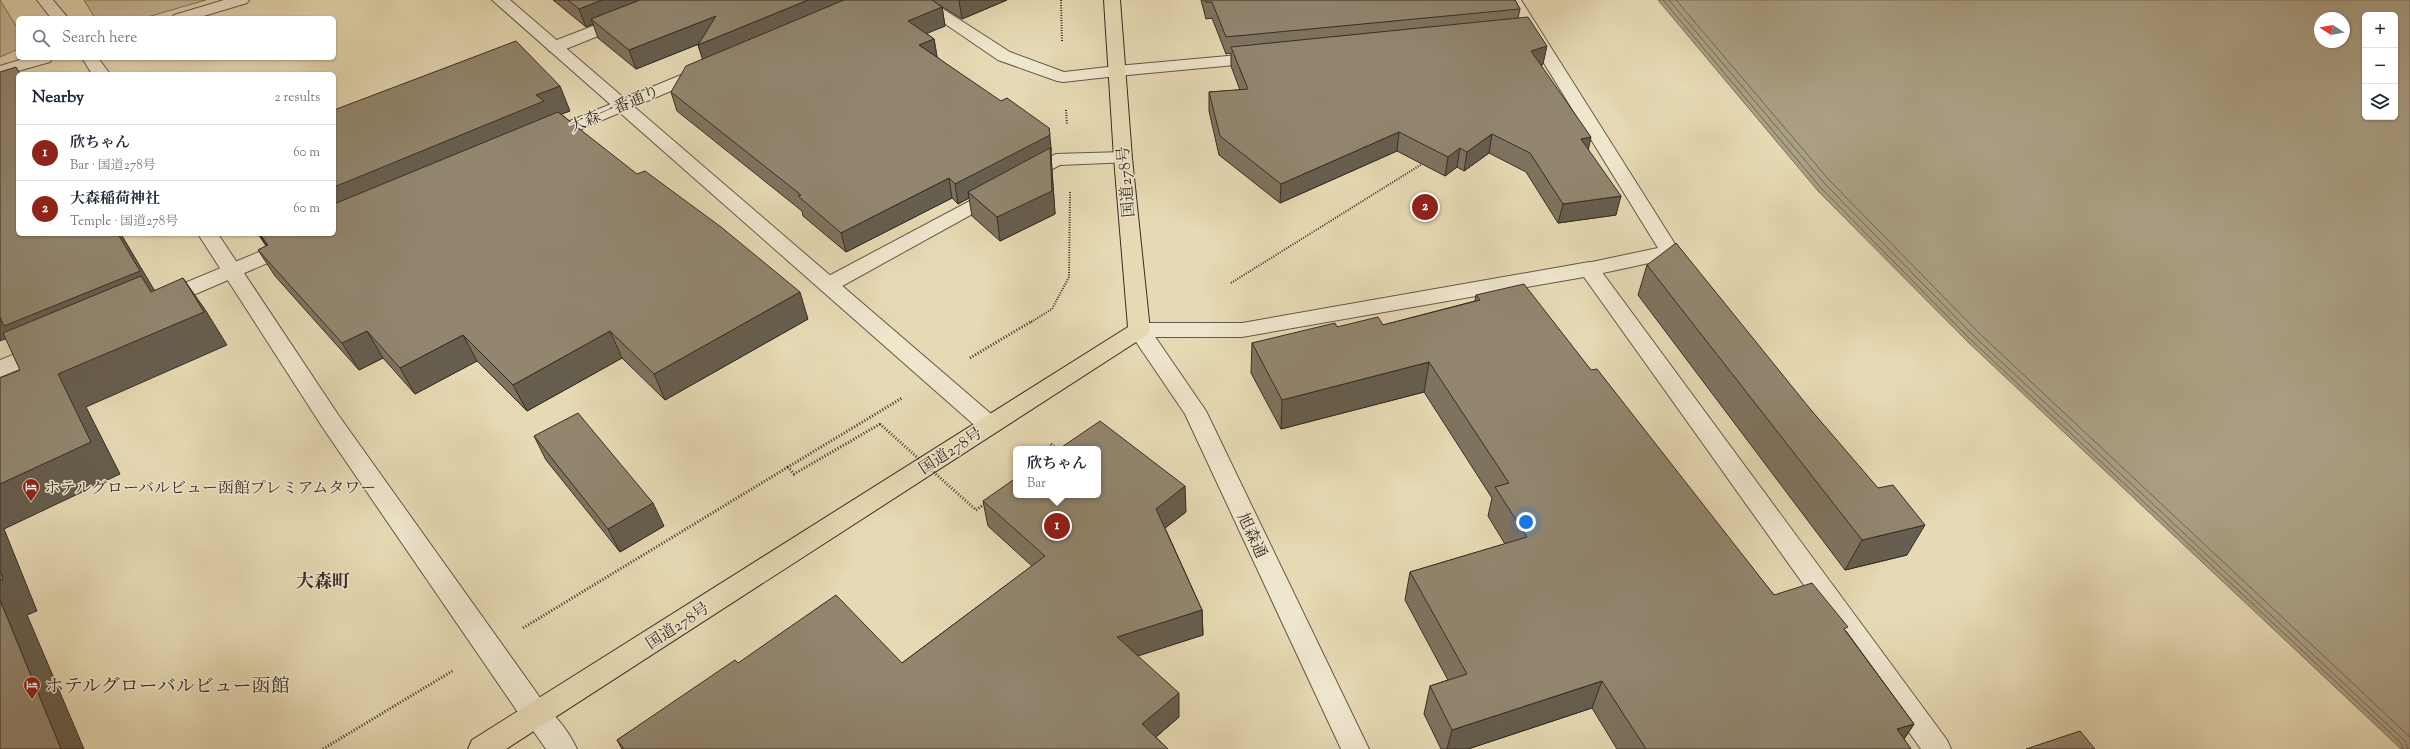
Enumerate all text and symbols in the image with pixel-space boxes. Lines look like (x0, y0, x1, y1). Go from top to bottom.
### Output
north arrow (2314, 12, 2350, 48)
map controls (2362, 12, 2398, 120)
button: + (2362, 12, 2398, 48)
search box (16, 16, 336, 60)
icon: search (30, 27, 52, 49)
text: Search here (62, 28, 137, 49)
button: − (2362, 48, 2398, 84)
street label: 大森一番通り (566, 81, 664, 140)
button: layers (2362, 84, 2398, 120)
text: Nearby (32, 86, 84, 110)
text: 2 results (275, 89, 320, 107)
text: 欣ちゃん (70, 133, 130, 154)
text: 1 (43, 144, 47, 162)
text: 60 m (293, 144, 320, 162)
street label: 国道278号 (1113, 145, 1142, 218)
text: Bar · 国道278号 (70, 157, 156, 175)
text: 大森稲荷神社 (70, 189, 160, 210)
pin: 2 (1412, 192, 1438, 222)
text: 2 (42, 200, 48, 218)
text: 60 m (293, 200, 320, 218)
text: Temple · 国道278号 (70, 213, 178, 231)
street label: 国道278号 (915, 423, 988, 481)
popup (1013, 446, 1101, 498)
text: 欣ちゃん (1027, 454, 1087, 475)
text: Bar (1027, 475, 1046, 493)
hotel icon: ホテルグローバルビュー函館プレミアムタワー (21, 477, 41, 502)
place label: ホテルグローバルビュー函館プレミアムタワー (44, 478, 376, 501)
street label: 旭森通 (1230, 509, 1271, 563)
pin: 1 (1044, 511, 1070, 541)
your location (1516, 512, 1536, 532)
district label: 大森町 (296, 570, 350, 596)
street label: 国道278号 (642, 598, 715, 656)
place label: ホテルグローバルビュー函館 (45, 674, 290, 701)
hotel icon: ホテルグローバルビュー函館 (22, 675, 42, 700)

